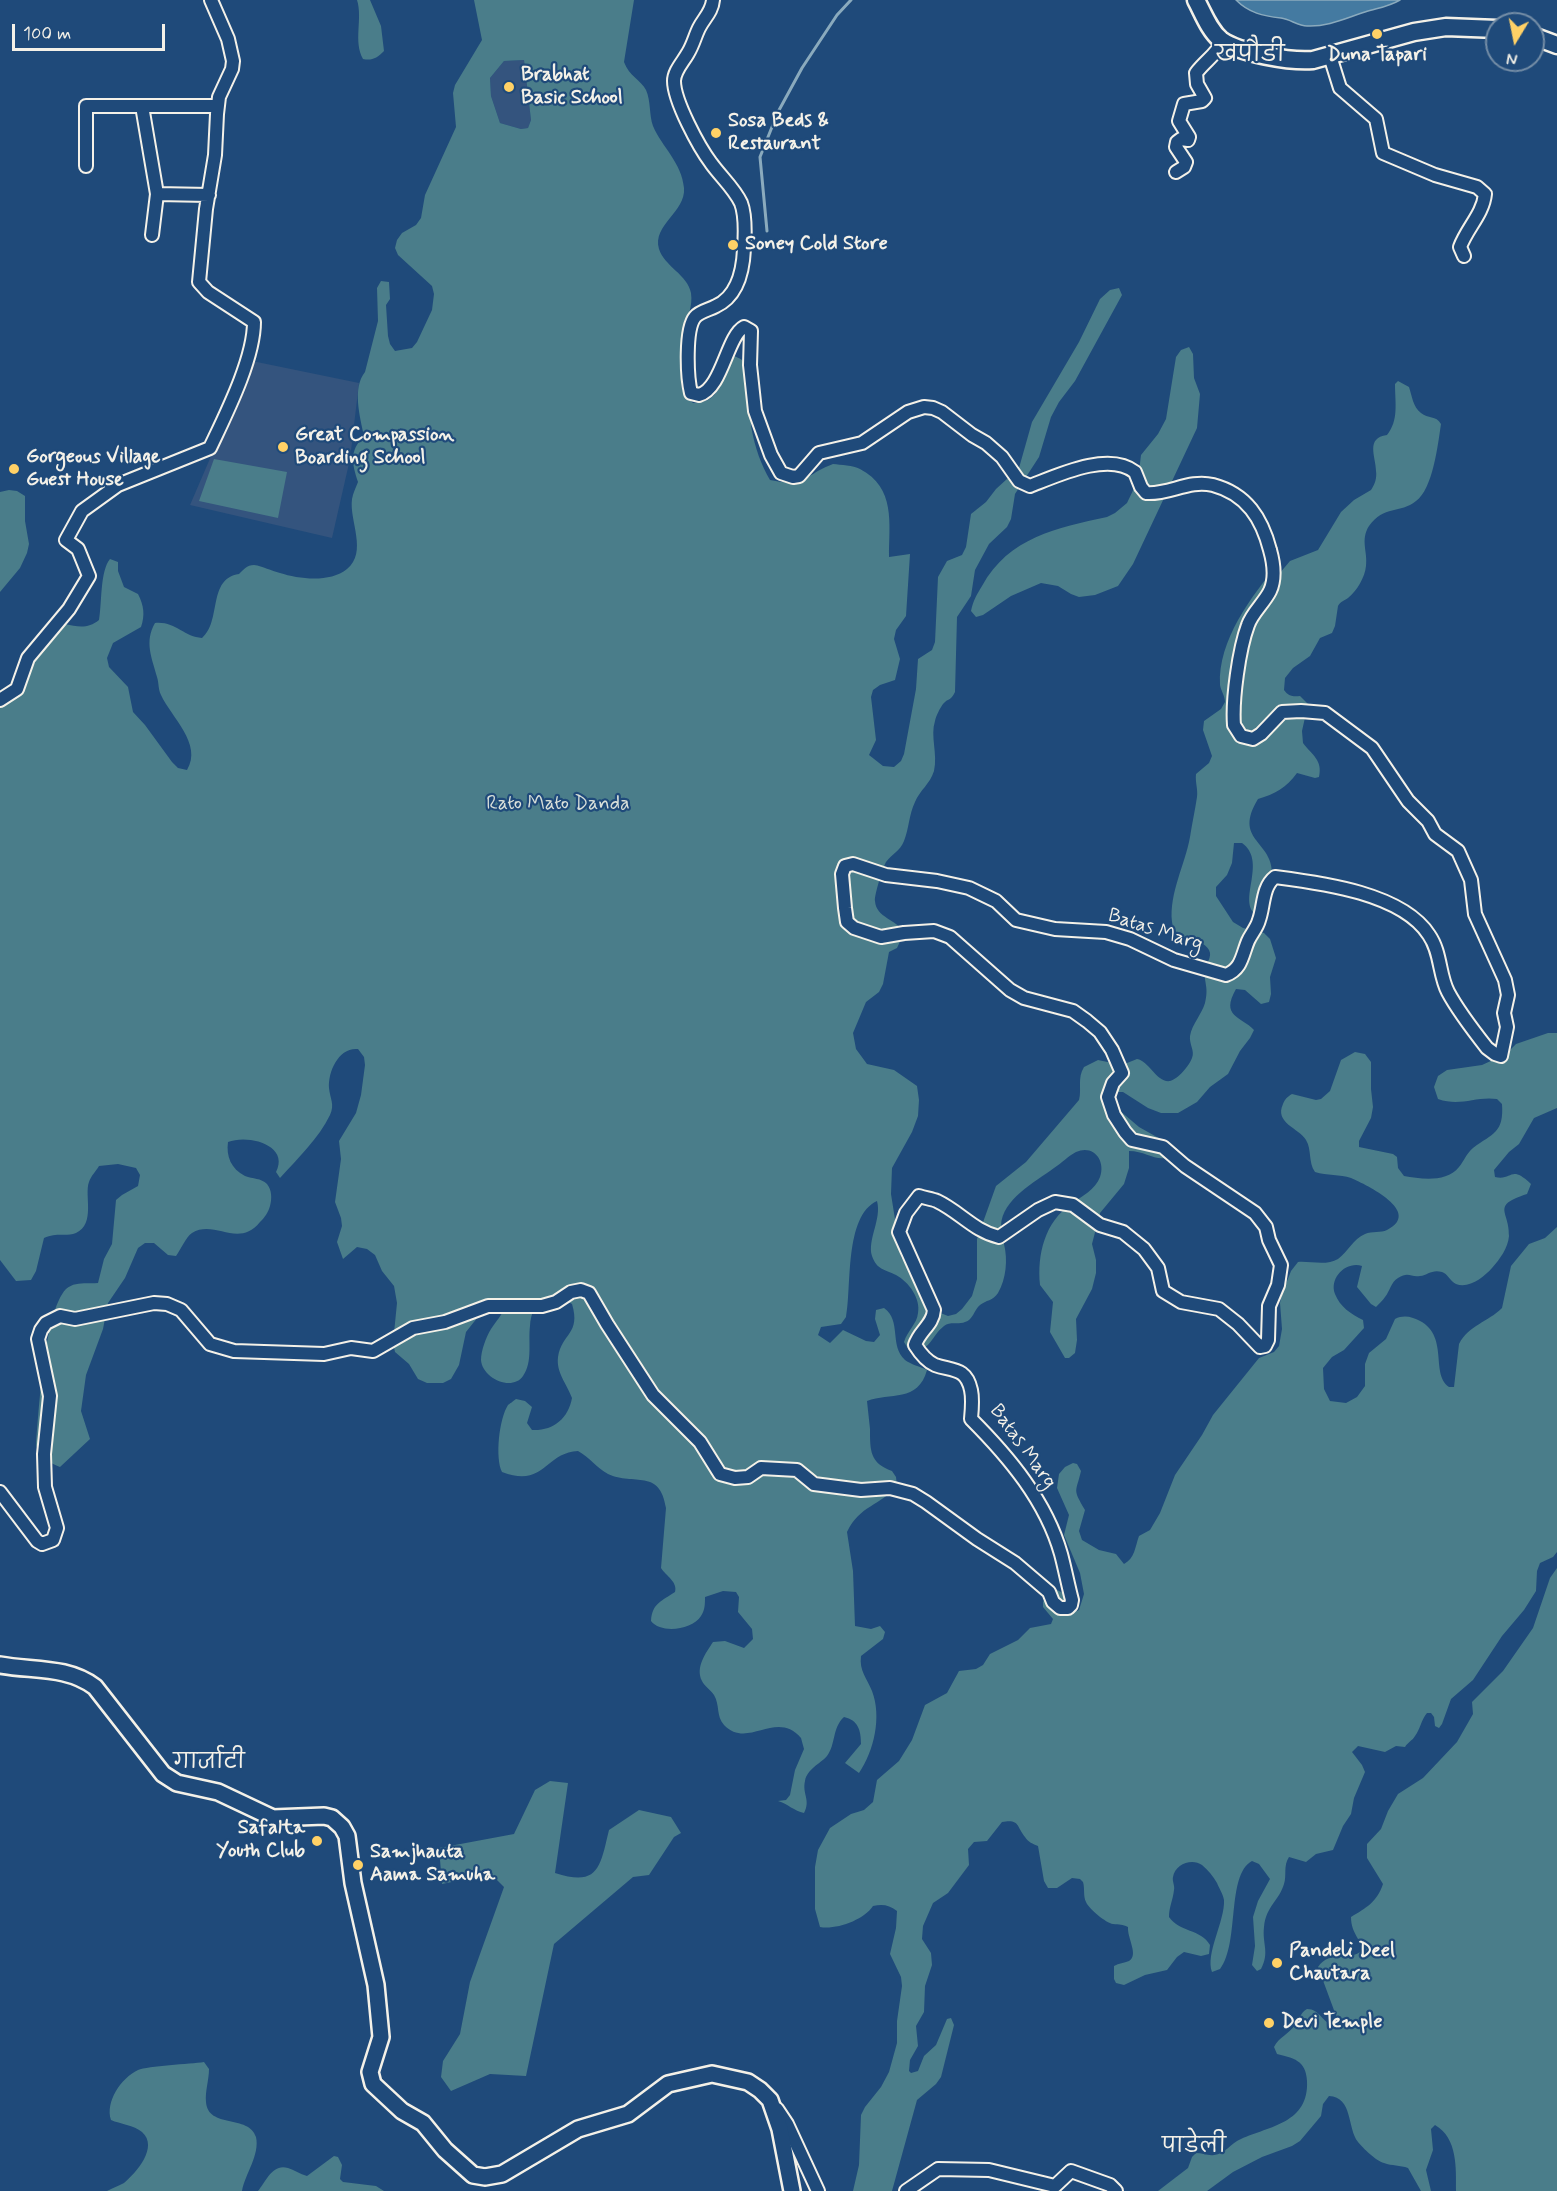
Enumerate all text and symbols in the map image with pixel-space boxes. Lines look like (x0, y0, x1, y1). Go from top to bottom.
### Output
scale bar (15, 12, 168, 50)
north arrow (1485, 12, 1545, 72)
text: 100 m (23, 22, 71, 46)
marker: Duna Tapari (1370, 27, 1384, 41)
district label: खपौडी (1215, 43, 1285, 69)
place label: Duna Tapari (1327, 44, 1427, 68)
text: N (1505, 47, 1519, 70)
place label: Brabhat Basic School (521, 64, 623, 111)
marker: Brabhat Basic School (502, 80, 516, 94)
place label: Sosa Beds & Restaurant (728, 110, 829, 157)
marker: Sosa Beds & Restaurant (709, 126, 723, 140)
place label: Soney Cold Store (745, 233, 888, 257)
marker: Soney Cold Store (726, 238, 740, 252)
place label: Great Compassion Boarding School (295, 424, 454, 471)
marker: Great Compassion Boarding School (276, 440, 290, 454)
place label: Gorgeous Village Guest House (26, 446, 160, 493)
marker: Gorgeous Village Guest House (7, 462, 21, 476)
park label: Rato Mato Danda (486, 793, 630, 817)
street label: Batas Marg (1105, 904, 1205, 958)
street label: Batas Marg (983, 1400, 1061, 1494)
district label: गार्जाटी (173, 1751, 245, 1777)
place label: Safalta Youth Club (216, 1817, 305, 1864)
marker: Safalta Youth Club (310, 1834, 324, 1848)
place label: Samjhauta Aama Samuha (370, 1841, 495, 1888)
marker: Samjhauta Aama Samuha (351, 1858, 365, 1872)
place label: Pandeli Deel Chautara (1289, 1940, 1395, 1987)
marker: Pandeli Deel Chautara (1270, 1956, 1284, 1970)
place label: Devi Temple (1281, 2011, 1382, 2035)
marker: Devi Temple (1262, 2016, 1276, 2030)
district label: पाडेली (1162, 2135, 1226, 2161)

